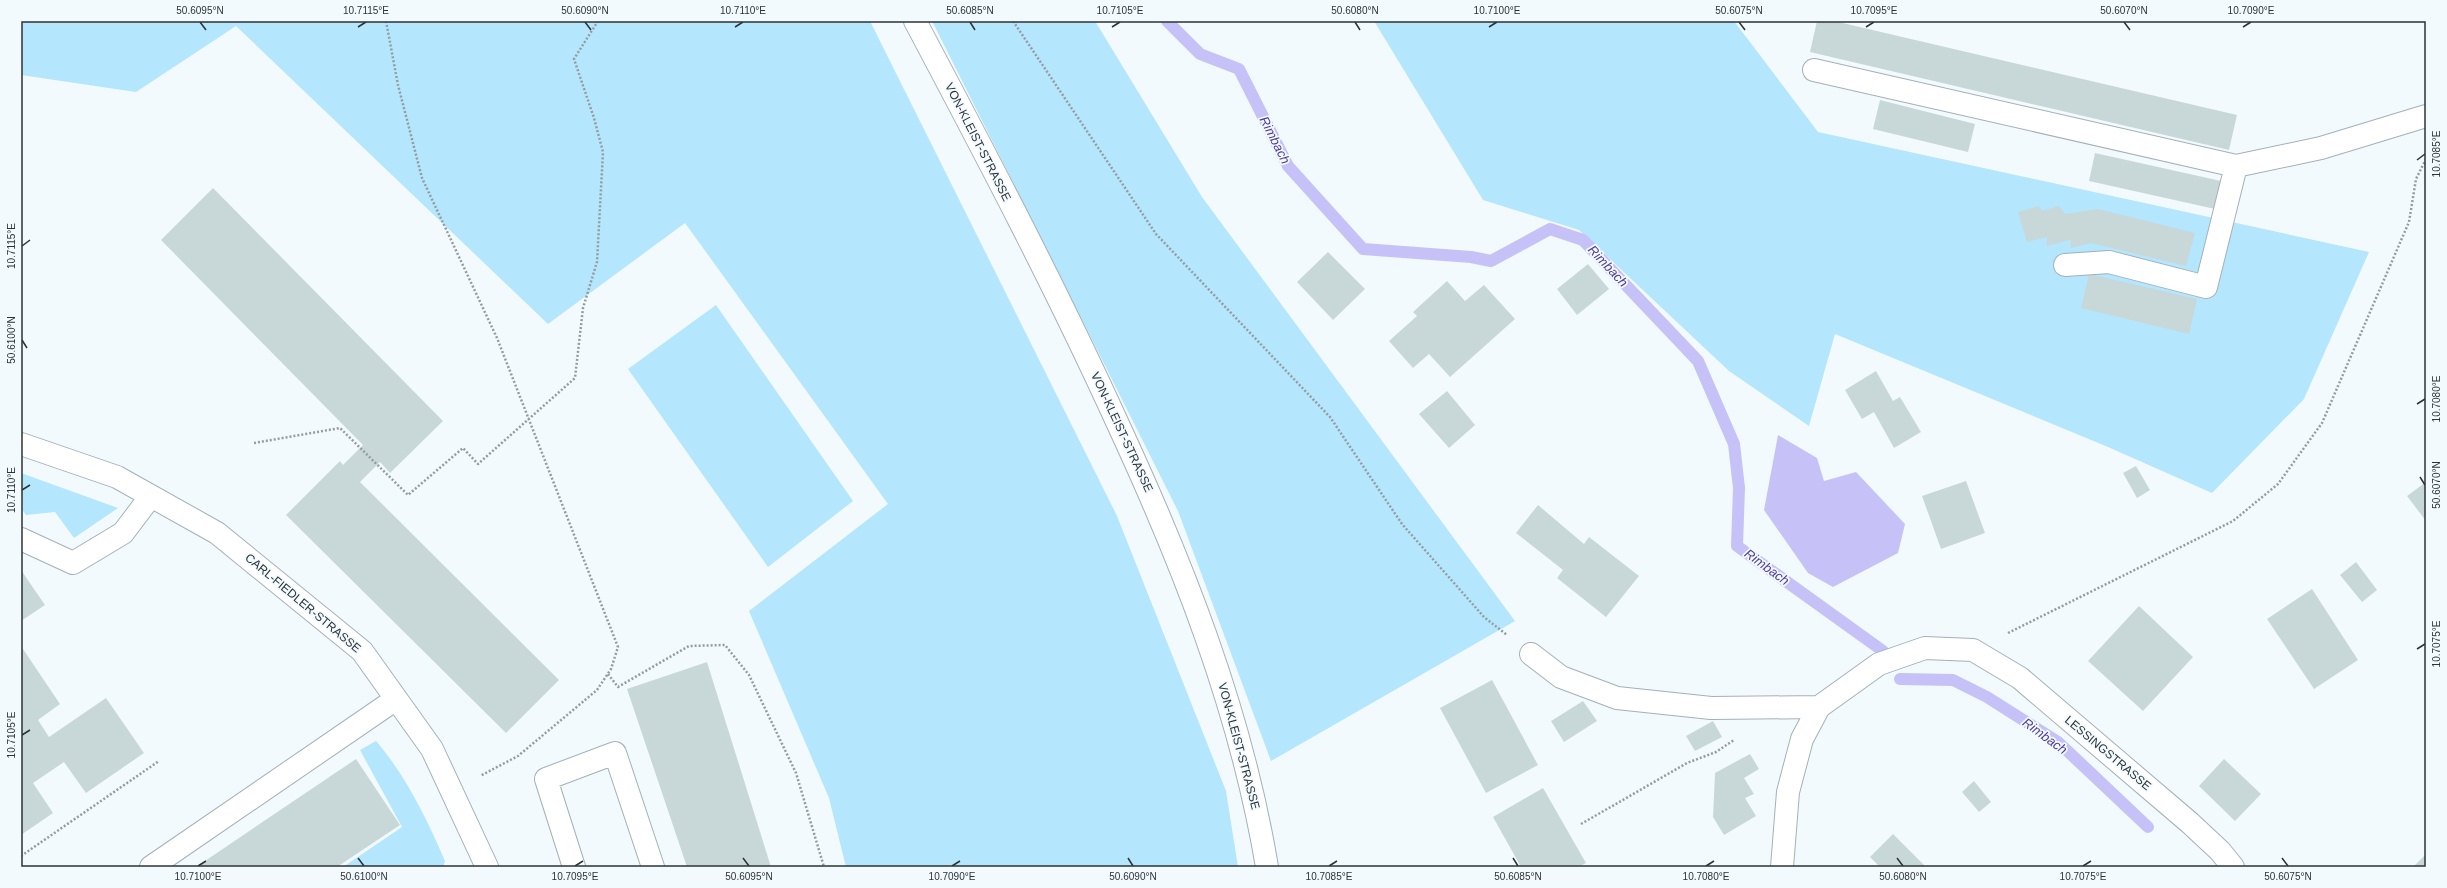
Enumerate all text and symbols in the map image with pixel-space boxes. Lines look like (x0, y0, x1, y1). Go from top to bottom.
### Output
text: 50.6095°N (176, 5, 224, 16)
text: 10.7115°E (343, 5, 389, 16)
text: 50.6090°N (561, 5, 609, 16)
text: 10.7110°E (720, 5, 766, 16)
text: 50.6085°N (946, 5, 994, 16)
text: 10.7105°E (1097, 5, 1144, 16)
text: 50.6080°N (1331, 5, 1379, 16)
text: 10.7100°E (1474, 5, 1521, 16)
text: 50.6075°N (1715, 5, 1763, 16)
text: 10.7095°E (1851, 5, 1898, 16)
text: 50.6070°N (2100, 5, 2148, 16)
text: 10.7090°E (2228, 5, 2275, 16)
street label: VON-KLEIST-STRASSE (942, 81, 1014, 203)
water label: Rimbach (1257, 114, 1293, 166)
text: 10.7085°E (2431, 130, 2442, 177)
text: 10.7115°E (6, 223, 17, 269)
water label: Rimbach (1585, 242, 1631, 290)
text: 50.6100°N (6, 316, 17, 364)
street label: VON-KLEIST-STRASSE (1088, 370, 1156, 494)
text: 10.7080°E (2431, 375, 2442, 422)
text: 50.6070°N (2431, 461, 2442, 509)
text: 10.7110°E (6, 467, 17, 513)
water label: Rimbach (1742, 546, 1792, 588)
street label: CARL-FIEDLER-STRASSE (242, 550, 364, 656)
text: 10.7075°E (2431, 620, 2442, 667)
street label: VON-KLEIST-STRASSE (1215, 681, 1263, 811)
text: 10.7105°E (6, 711, 17, 758)
street label: LESSINGSTRASSE (2062, 713, 2154, 793)
water label: Rimbach (2020, 715, 2070, 757)
text: 10.7100°E (175, 871, 222, 882)
text: 50.6100°N (340, 871, 388, 882)
text: 10.7095°E (552, 871, 599, 882)
text: 50.6095°N (725, 871, 773, 882)
text: 10.7090°E (929, 871, 976, 882)
text: 50.6090°N (1109, 871, 1157, 882)
text: 10.7085°E (1306, 871, 1353, 882)
text: 50.6085°N (1494, 871, 1542, 882)
text: 10.7080°E (1683, 871, 1730, 882)
text: 50.6080°N (1879, 871, 1927, 882)
text: 10.7075°E (2060, 871, 2107, 882)
text: 50.6075°N (2264, 871, 2312, 882)

